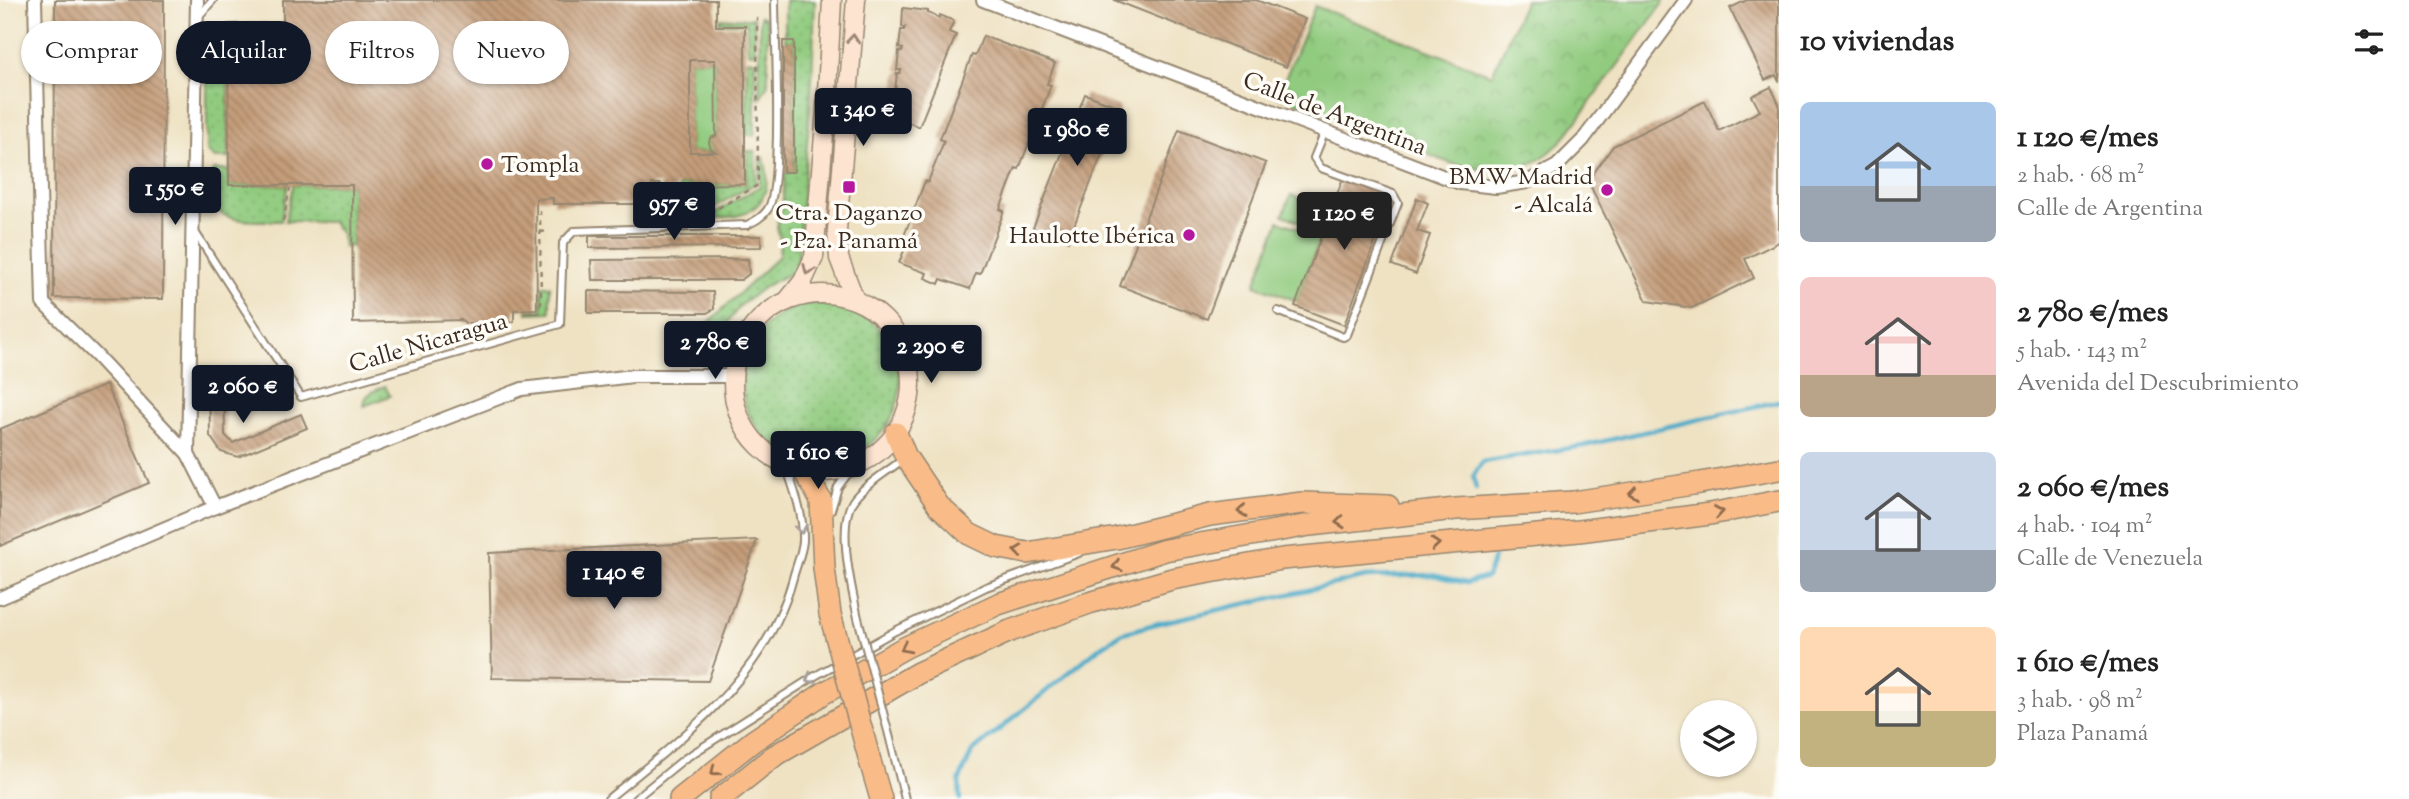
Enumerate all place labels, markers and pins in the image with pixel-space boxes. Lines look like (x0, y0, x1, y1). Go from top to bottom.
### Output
pin: 1 340 € (798, 88, 928, 148)
pin: 1 980 € (1012, 108, 1142, 168)
place label: Tompla (501, 149, 579, 183)
marker: Tompla (479, 156, 495, 172)
place label: BMW Madrid - Alcalá (1449, 161, 1593, 223)
pin: 1 550 € (110, 168, 240, 227)
marker: Ctra. Daganzo - Pza. Panamá (841, 179, 857, 195)
pin: 957 € (625, 182, 723, 242)
marker: BMW Madrid - Alcalá (1599, 182, 1615, 198)
pin: 1 120 € (1279, 192, 1409, 252)
place label: Ctra. Daganzo - Pza. Panamá (775, 197, 923, 259)
place label: Haulotte Ibérica (1009, 220, 1175, 254)
marker: Haulotte Ibérica (1181, 227, 1197, 243)
pin: 2 780 € (650, 322, 780, 381)
pin: 2 290 € (866, 326, 996, 385)
pin: 2 060 € (178, 366, 308, 425)
pin: 1 610 € (753, 432, 883, 491)
pin: 1 140 € (549, 552, 679, 611)

